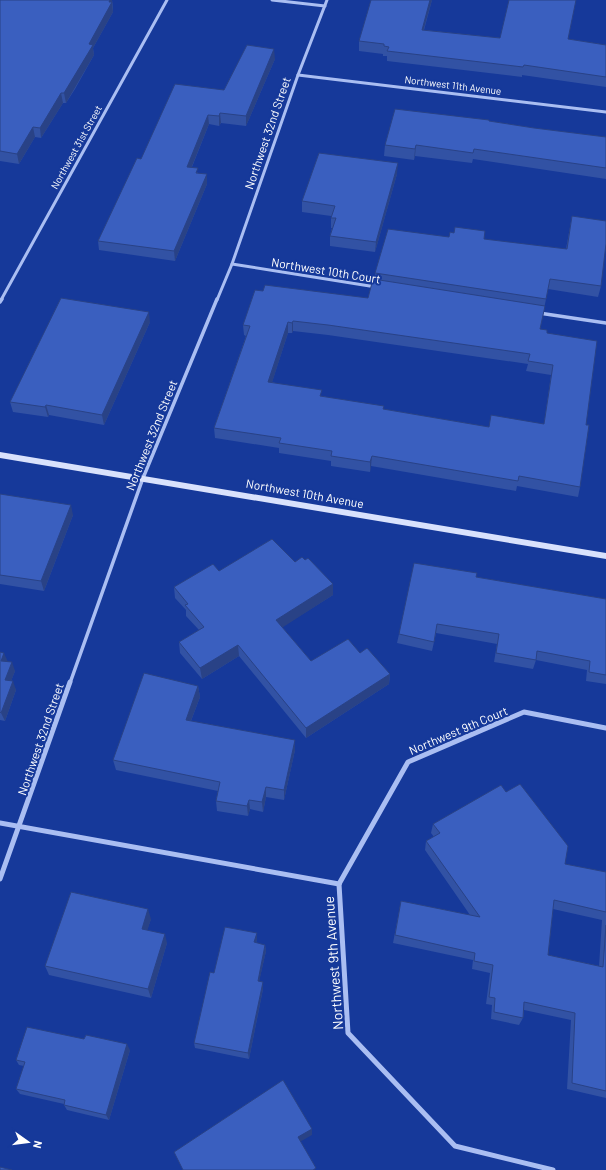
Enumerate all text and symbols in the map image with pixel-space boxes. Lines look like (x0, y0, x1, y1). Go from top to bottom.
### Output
street label: Northwest 11th Avenue (404, 73, 502, 97)
street label: Northwest 32nd Street (241, 75, 293, 191)
street label: Northwest 31st Street (48, 103, 104, 191)
street label: Northwest 10th Court (270, 254, 382, 286)
street label: Northwest 32nd Street (122, 378, 180, 492)
street label: Northwest 10th Avenue (245, 476, 365, 510)
street label: Northwest 32nd Street (14, 681, 66, 797)
street label: Northwest 9th Court (407, 703, 509, 757)
street label: Northwest 9th Avenue (320, 896, 346, 1030)
north arrow (8, 1122, 48, 1162)
text: N (31, 1139, 45, 1150)

